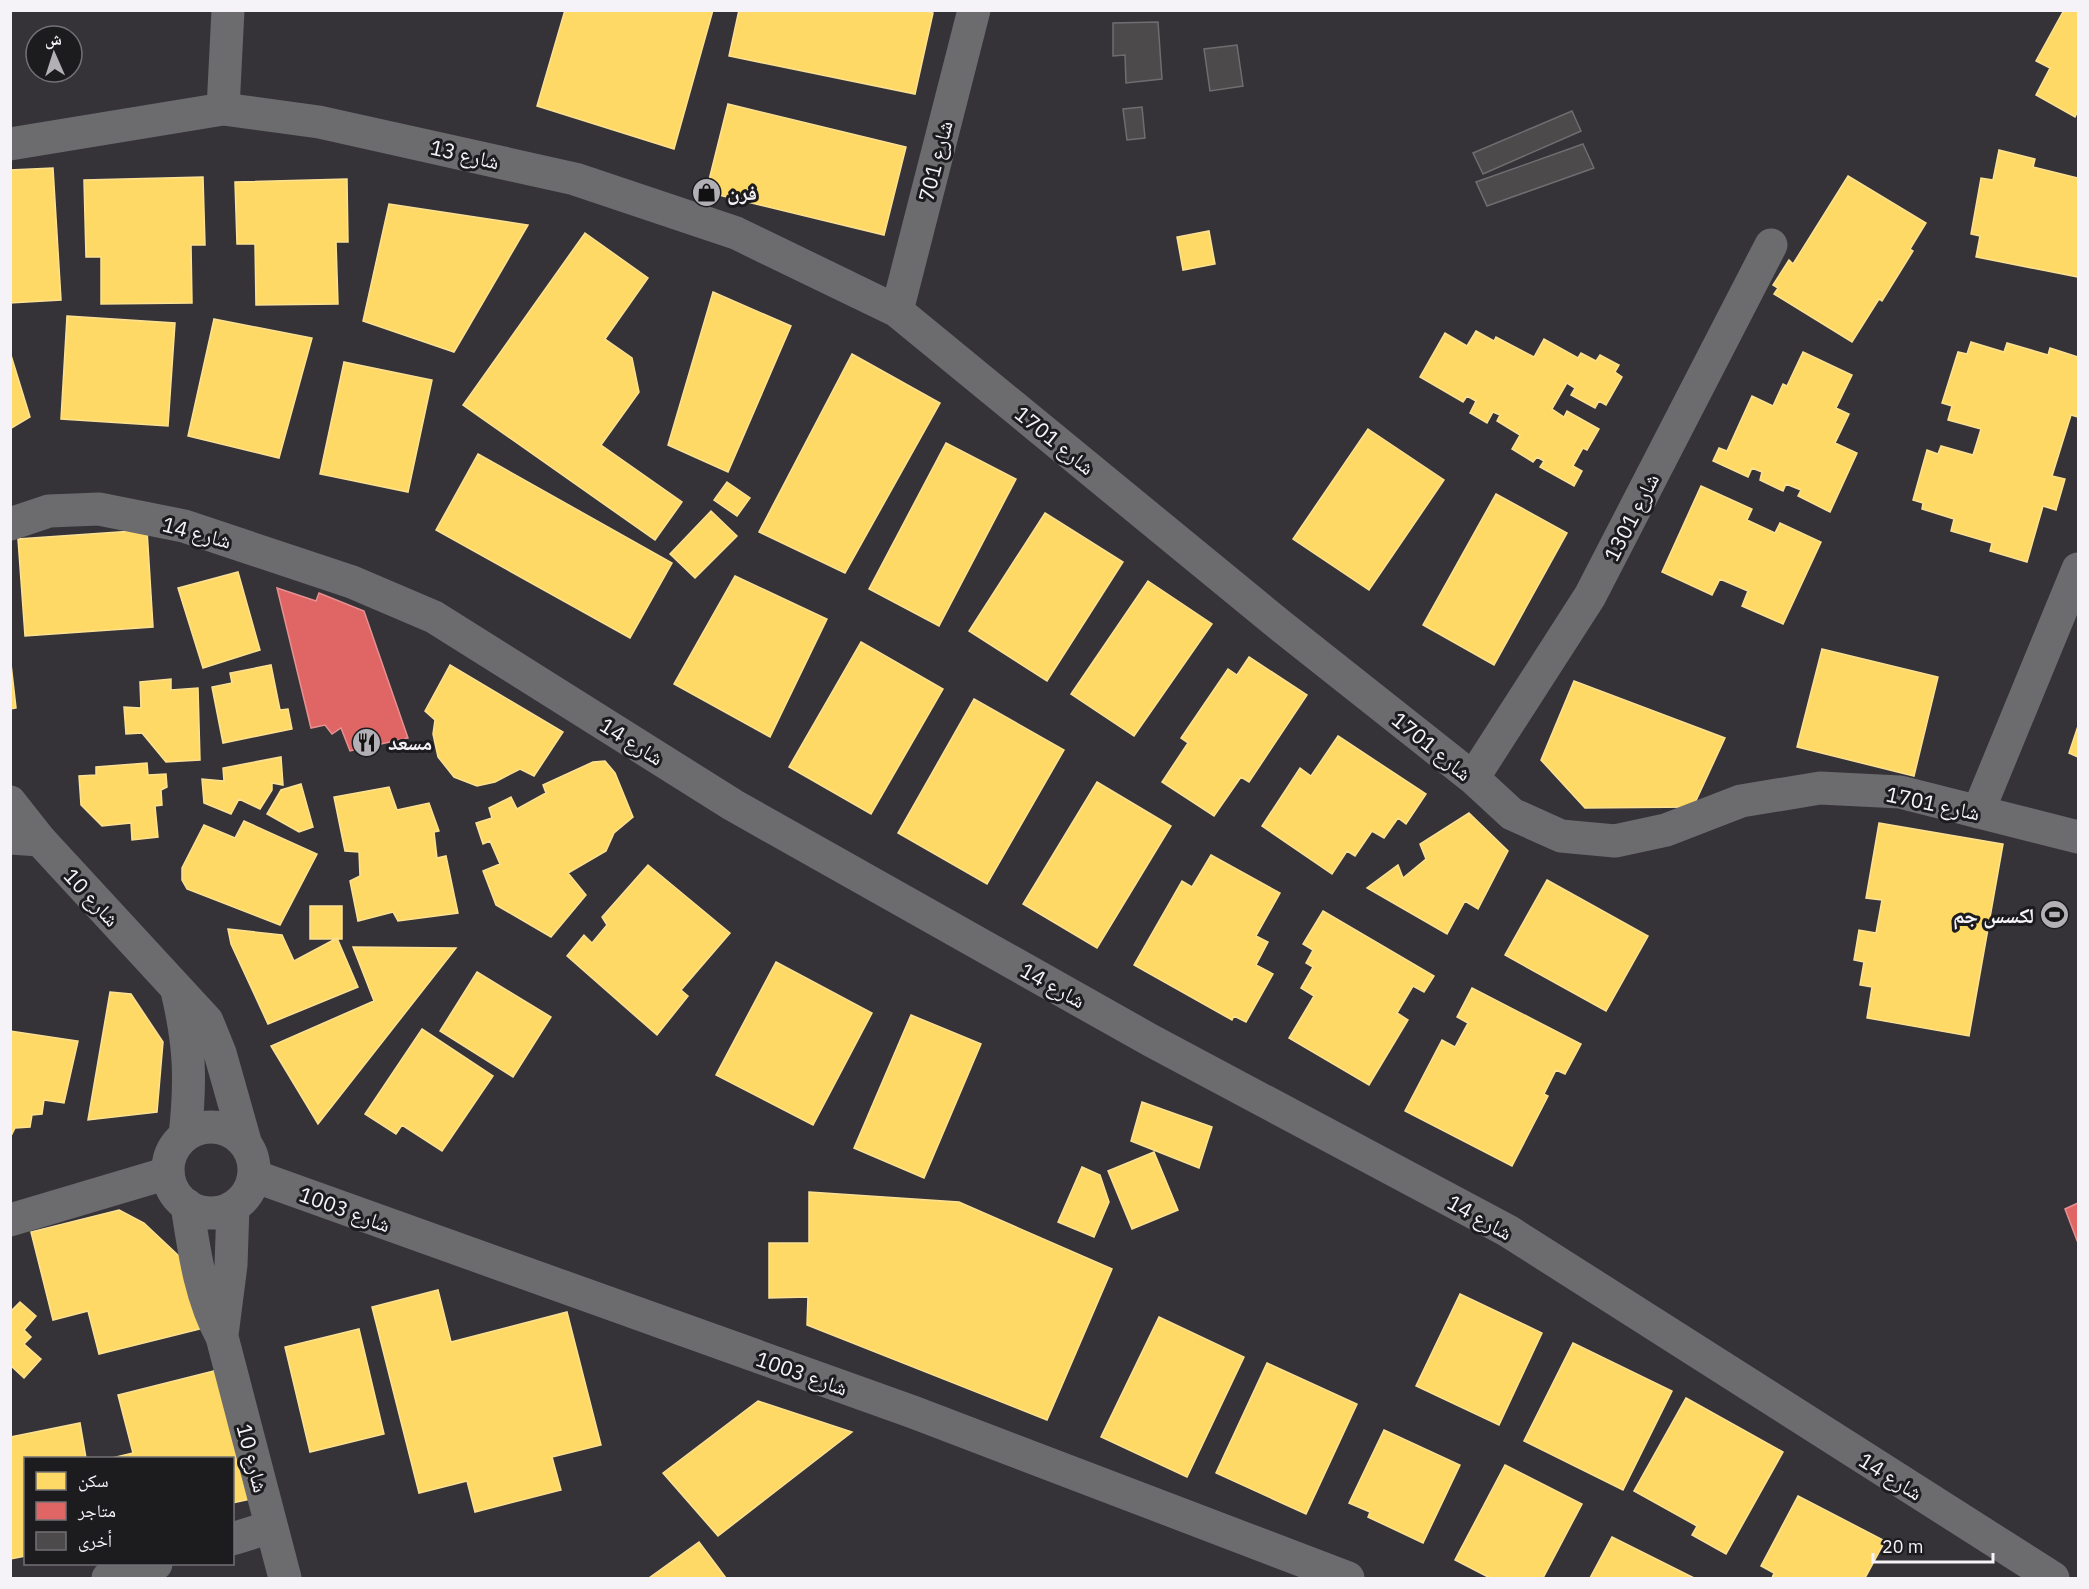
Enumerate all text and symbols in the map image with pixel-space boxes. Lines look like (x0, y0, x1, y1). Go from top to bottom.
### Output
north arrow (24, 24, 84, 84)
text: ش (44, 29, 62, 49)
street label: شارع 701 (911, 117, 959, 205)
street label: شارع 13 (428, 132, 502, 176)
shop icon: فرن (690, 176, 722, 208)
place label: فرن (727, 178, 757, 206)
street label: شارع 1701 (1009, 399, 1101, 481)
street label: شارع 1301 (1597, 468, 1665, 566)
street label: شارع 14 (160, 509, 234, 555)
street label: شارع 1701 (1386, 705, 1478, 787)
street label: شارع 14 (595, 711, 669, 771)
restaurant icon: مسعد (351, 726, 383, 758)
place label: مسعد (388, 728, 432, 756)
street label: شارع 1701 (1883, 779, 1983, 827)
street label: شارع 10 (58, 862, 126, 932)
sports icon: لكسس جم (2039, 899, 2071, 931)
place label: لكسس جم (1953, 901, 2034, 930)
street label: شارع 14 (1016, 956, 1090, 1014)
street label: شارع 1003 (295, 1180, 395, 1238)
street label: شارع 14 (1443, 1188, 1517, 1246)
street label: شارع 1003 (752, 1344, 852, 1402)
street label: شارع 10 (230, 1421, 276, 1495)
street label: شارع 14 (1854, 1446, 1928, 1506)
legend (24, 1457, 234, 1565)
text: سكن (78, 1469, 109, 1492)
text: متاجر (77, 1499, 116, 1522)
scale bar (1873, 1526, 1993, 1564)
text: أخرى (78, 1529, 112, 1552)
text: 20 m (1882, 1535, 1924, 1558)

